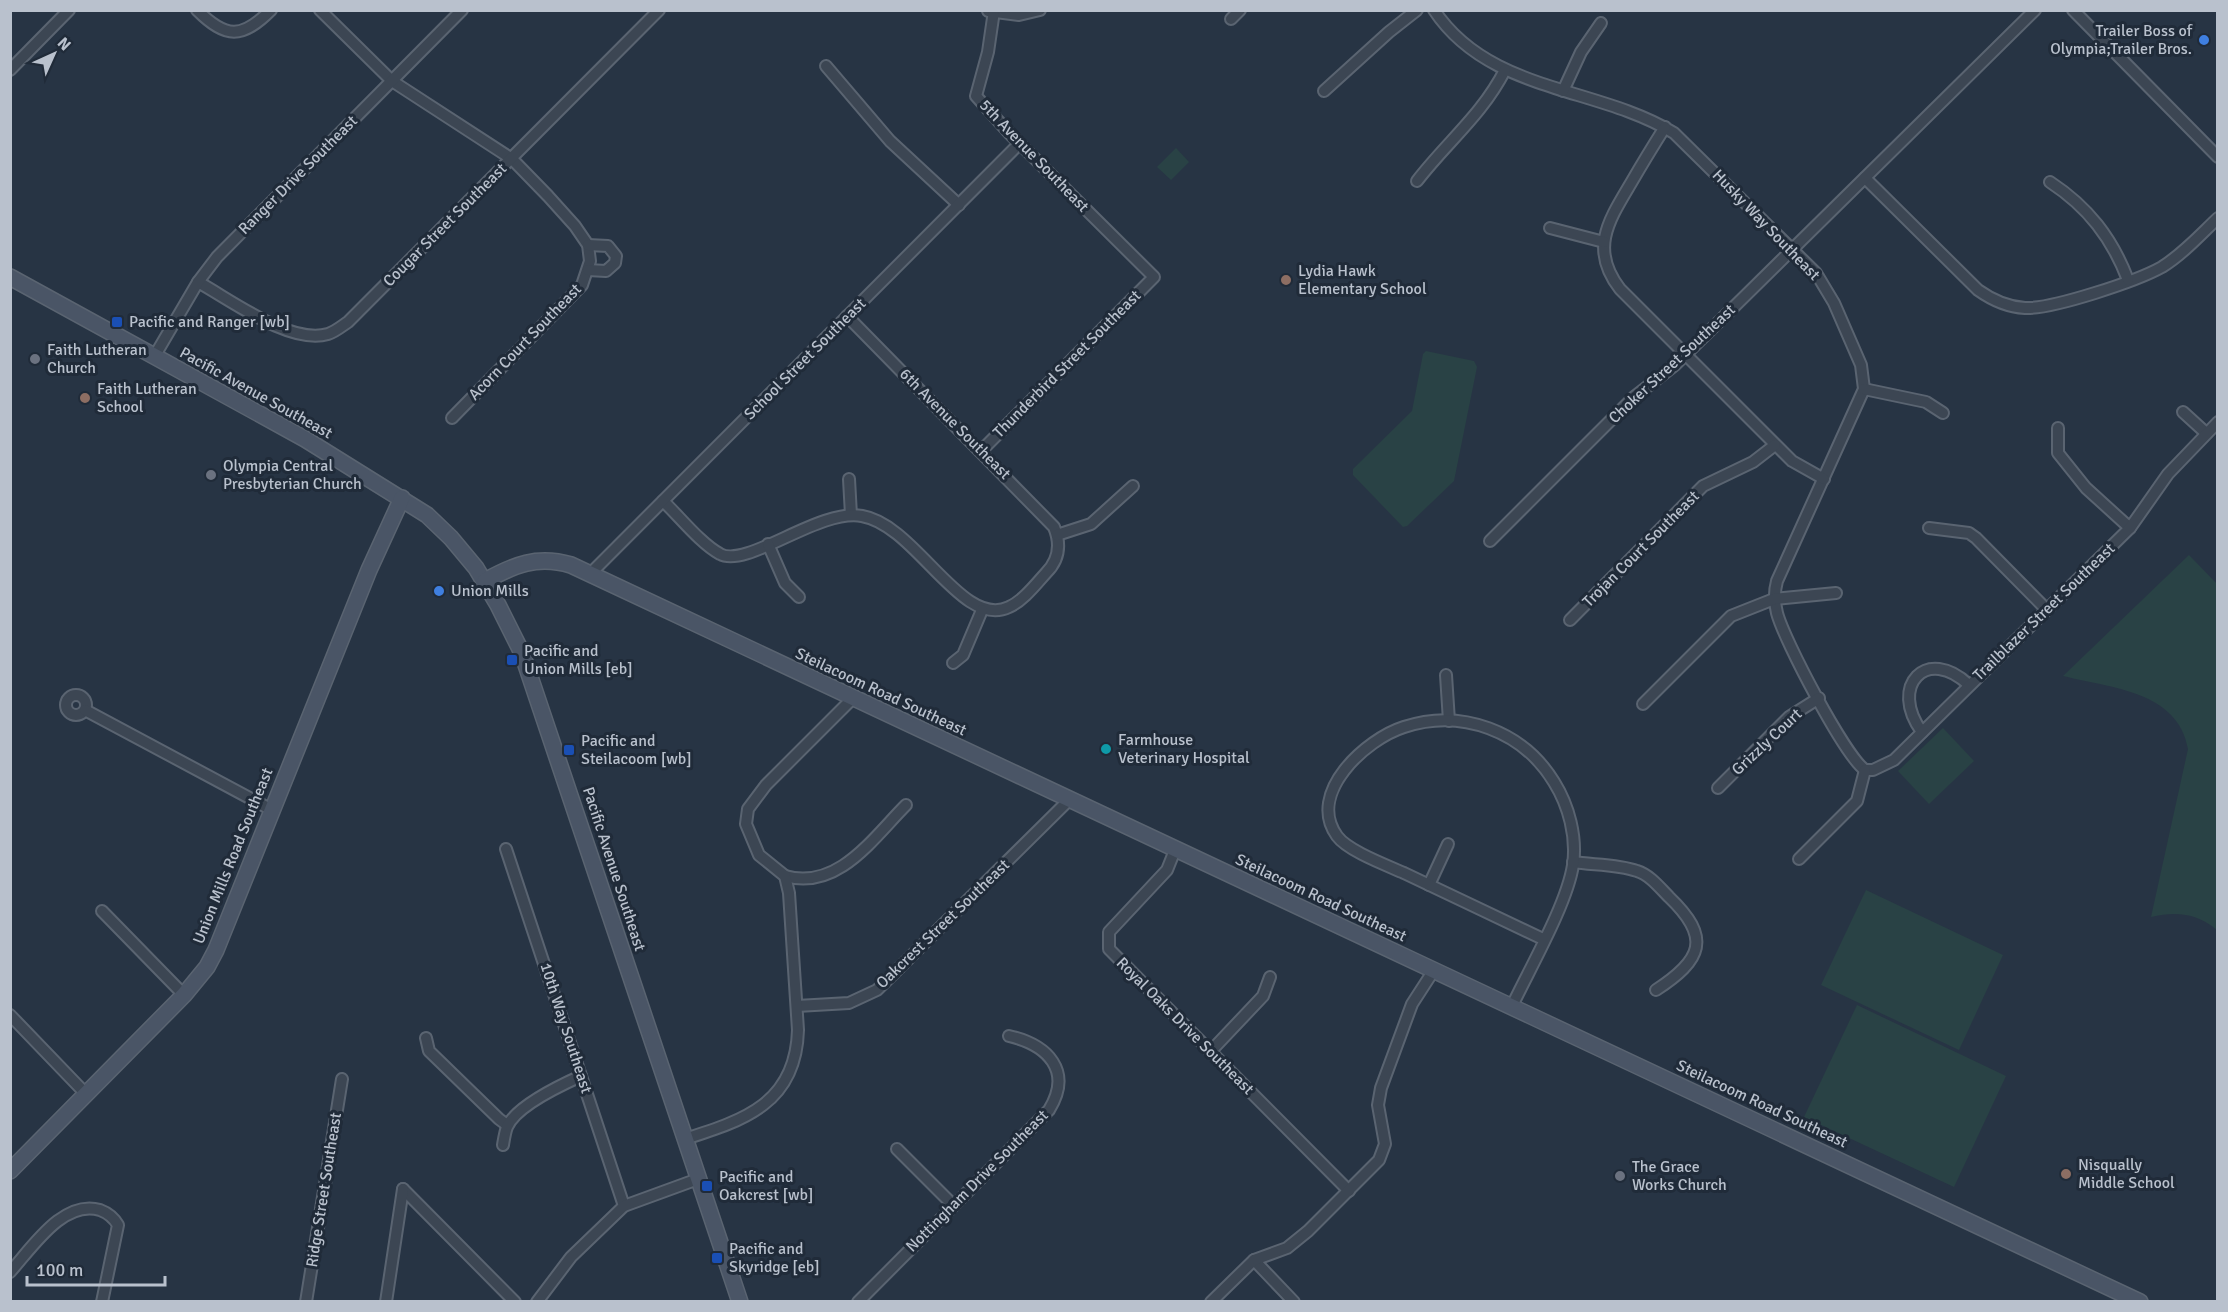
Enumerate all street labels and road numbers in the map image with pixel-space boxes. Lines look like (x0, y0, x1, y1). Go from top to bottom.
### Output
street label: 5th Avenue Southeast (975, 95, 1093, 217)
street label: Ranger Drive Southeast (234, 111, 362, 239)
street label: Cougar Street Southeast (379, 159, 511, 291)
street label: Husky Way Southeast (1708, 165, 1824, 285)
street label: Acorn Court Southeast (464, 279, 586, 405)
street label: Thunderbird Street Southeast (989, 286, 1145, 442)
street label: School Street Southeast (740, 294, 870, 424)
street label: Choker Street Southeast (1604, 300, 1740, 428)
street label: Pacific Avenue Southeast (176, 343, 336, 444)
street label: 6th Avenue Southeast (895, 364, 1015, 484)
street label: Trojan Court Southeast (1579, 486, 1704, 611)
street label: Trailblazer Street Southeast (1969, 539, 2120, 685)
street label: Steilacoom Road Southeast (792, 644, 970, 741)
street label: Grizzly Court (1728, 704, 1807, 780)
street label: Union Mills Road Southeast (188, 765, 278, 947)
street label: Pacific Avenue Southeast (578, 784, 650, 954)
street label: Steilacoom Road Southeast (1232, 850, 1410, 947)
street label: Oakcrest Street Southeast (872, 855, 1014, 993)
street label: Royal Oaks Drive Southeast (1112, 953, 1258, 1099)
street label: 10th Way Southeast (535, 960, 597, 1096)
street label: Steilacoom Road Southeast (1673, 1056, 1851, 1153)
street label: Nottingham Drive Southeast (902, 1105, 1053, 1256)
street label: Ridge Street Southeast (302, 1111, 346, 1269)

